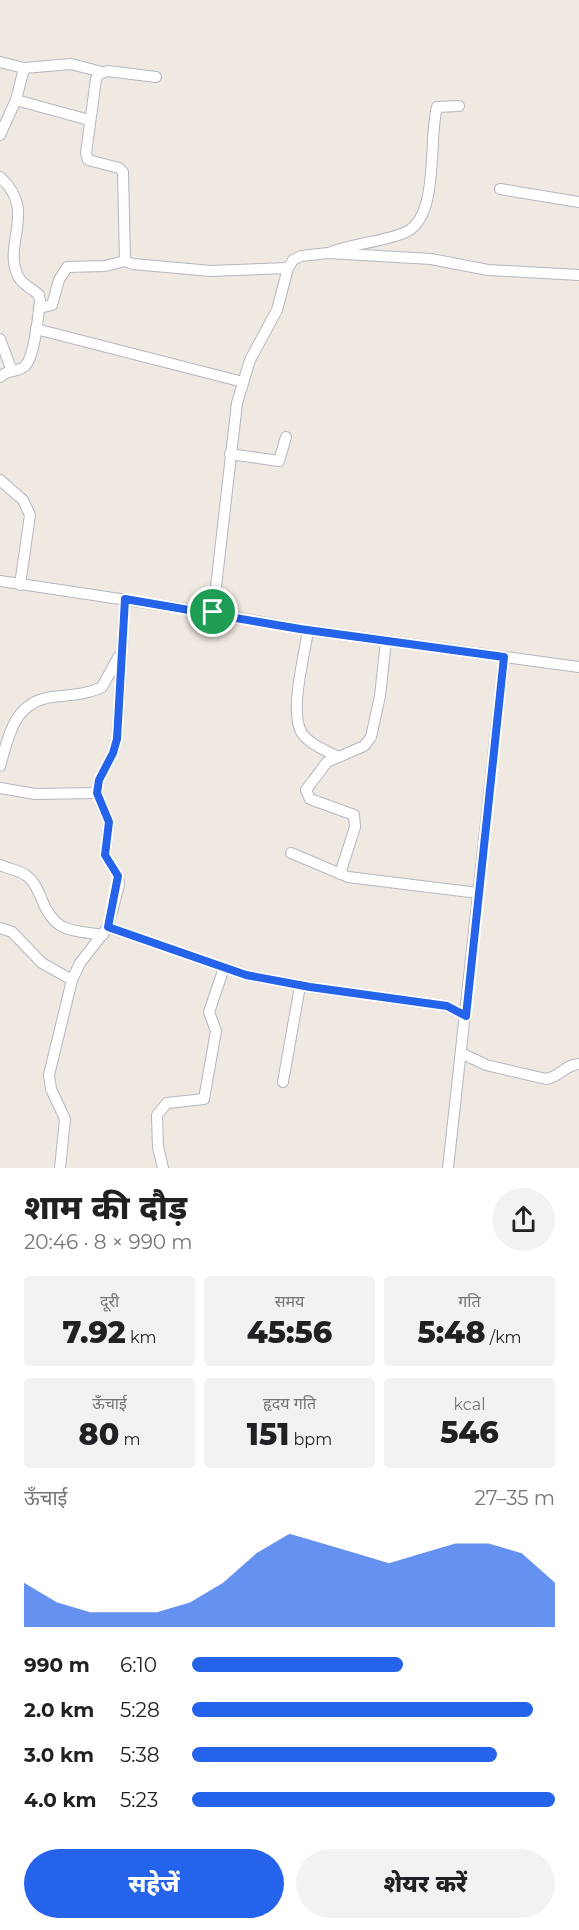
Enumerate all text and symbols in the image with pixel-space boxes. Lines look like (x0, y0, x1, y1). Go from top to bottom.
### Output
pin (187, 586, 238, 637)
icon: arrive (196, 595, 229, 628)
text: शाम की दौड़ (24, 1187, 187, 1227)
button: share (492, 1188, 555, 1251)
text: 20:46 · 8 × 990 m (24, 1230, 193, 1254)
text: दूरी (100, 1292, 119, 1311)
text: समय (275, 1292, 304, 1311)
text: गति (458, 1292, 481, 1311)
text: 7.92 (63, 1314, 126, 1351)
text: 45:56 (247, 1314, 332, 1351)
text: 5:48 (417, 1314, 486, 1351)
text: km (126, 1328, 156, 1347)
text: /km (486, 1328, 522, 1347)
text: ऊँचाई (92, 1394, 127, 1413)
text: हृदय गति (263, 1394, 316, 1413)
text: kcal (454, 1395, 485, 1414)
text: 546 (440, 1414, 499, 1451)
text: 80 (79, 1416, 119, 1453)
text: 151 (247, 1416, 289, 1453)
text: m (119, 1430, 140, 1449)
text: bpm (289, 1430, 332, 1449)
text: ऊँचाई (24, 1486, 67, 1510)
text: 27–35 m (474, 1486, 555, 1510)
text: 990 m (24, 1653, 90, 1677)
text: 6:10 (120, 1653, 157, 1677)
text: 2.0 km (24, 1698, 94, 1722)
text: 5:28 (120, 1698, 160, 1722)
text: 3.0 km (24, 1743, 94, 1767)
text: 5:38 (120, 1743, 160, 1767)
text: 4.0 km (24, 1788, 96, 1812)
text: 5:23 (120, 1788, 158, 1812)
button: सहेजें (24, 1849, 284, 1918)
button: शेयर करें (296, 1849, 555, 1918)

